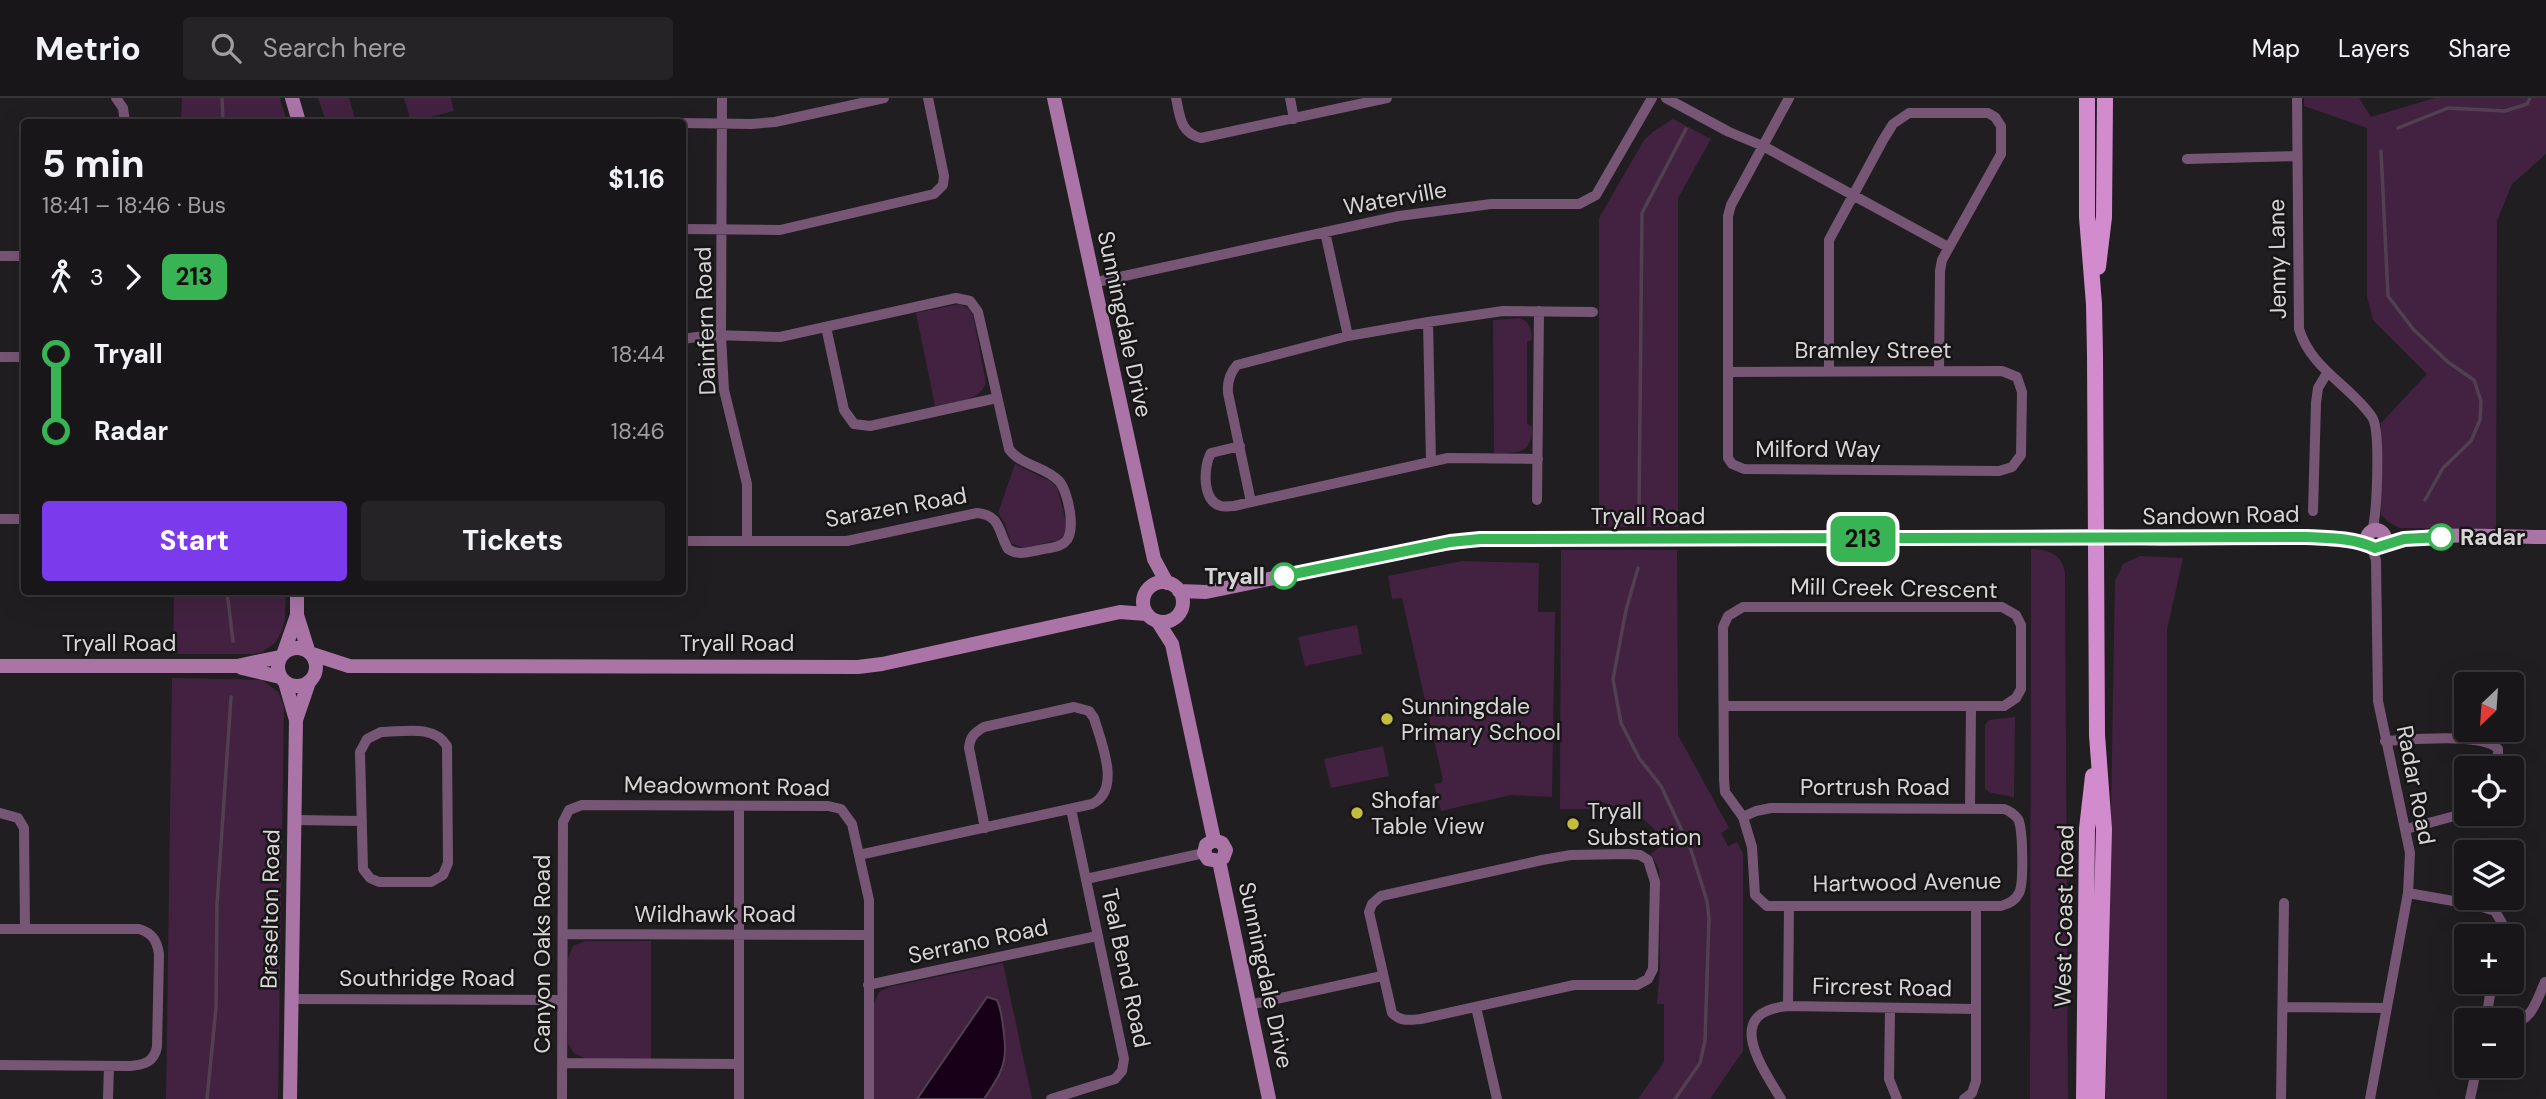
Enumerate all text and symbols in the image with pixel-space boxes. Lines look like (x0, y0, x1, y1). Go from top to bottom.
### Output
search box (183, 17, 673, 80)
text: Metrio (35, 27, 141, 70)
icon: search (207, 29, 245, 67)
text: Search here (263, 31, 406, 65)
text: Map (2252, 33, 2300, 64)
text: Layers (2338, 33, 2410, 64)
text: Share (2448, 33, 2511, 64)
text: 5 min (42, 139, 145, 189)
text: $1.16 (608, 162, 665, 196)
street label: Waterville (1341, 174, 1449, 222)
text: 18:41 – 18:46 · Bus (42, 190, 226, 220)
street label: Jenny Lane (2261, 199, 2293, 319)
street label: Sunningdale Drive (1091, 228, 1159, 420)
street label: Dainfern Road (687, 246, 723, 396)
icon: walk (42, 258, 80, 296)
icon: forward (114, 258, 152, 296)
text: 213 (176, 261, 213, 292)
text: 3 (90, 262, 104, 292)
street label: Bramley Street (1794, 335, 1952, 365)
text: Tryall (94, 337, 163, 371)
text: 18:44 (611, 339, 665, 369)
text: Radar (94, 414, 168, 448)
text: 18:46 (611, 416, 665, 446)
street label: Milford Way (1755, 434, 1881, 464)
street label: Sarazen Road (823, 480, 969, 534)
street label: Sandown Road (2142, 499, 2300, 531)
button: Start (42, 501, 347, 581)
button: Tickets (361, 501, 665, 581)
street label: Tryall Road (1591, 501, 1705, 531)
line badge: 213 (1823, 516, 1903, 562)
place label: Radar (2460, 522, 2525, 552)
text: 213 (1844, 523, 1882, 554)
marker: Radar (2428, 524, 2454, 550)
place label: Tryall (1204, 561, 1265, 591)
marker: Tryall (1271, 563, 1297, 589)
street label: Mill Creek Crescent (1790, 571, 1998, 605)
street label: Tryall Road (62, 628, 176, 658)
street label: Tryall Road (680, 628, 794, 658)
north arrow (2454, 672, 2524, 742)
map controls (2454, 672, 2524, 1078)
place label: Sunningdale Primary School (1401, 691, 1561, 747)
marker: Sunningdale Primary School (1379, 711, 1395, 727)
street label: Radar Road (2390, 723, 2442, 847)
button: locate (2454, 756, 2524, 826)
street label: Meadowmont Road (624, 769, 830, 803)
street label: Portrush Road (1800, 772, 1950, 802)
place label: Shofar Table View (1371, 785, 1484, 841)
place label: Tryall Substation (1587, 796, 1702, 852)
marker: Shofar Table View (1349, 805, 1365, 821)
marker: Tryall Substation (1565, 816, 1581, 832)
street label: West Coast Road (2047, 824, 2081, 1008)
street label: Braselton Road (254, 829, 286, 989)
button: layers (2454, 840, 2524, 910)
street label: Canyon Oaks Road (527, 855, 557, 1053)
street label: Hartwood Avenue (1812, 865, 2002, 899)
street label: Sunningdale Drive (1232, 879, 1300, 1071)
street label: Teal Bend Road (1094, 886, 1158, 1050)
street label: Wildhawk Road (634, 899, 796, 929)
street label: Serrano Road (905, 912, 1051, 970)
button: + (2454, 924, 2524, 994)
street label: Southridge Road (339, 963, 515, 993)
street label: Fircrest Road (1812, 971, 1952, 1003)
button: − (2454, 1008, 2524, 1078)

